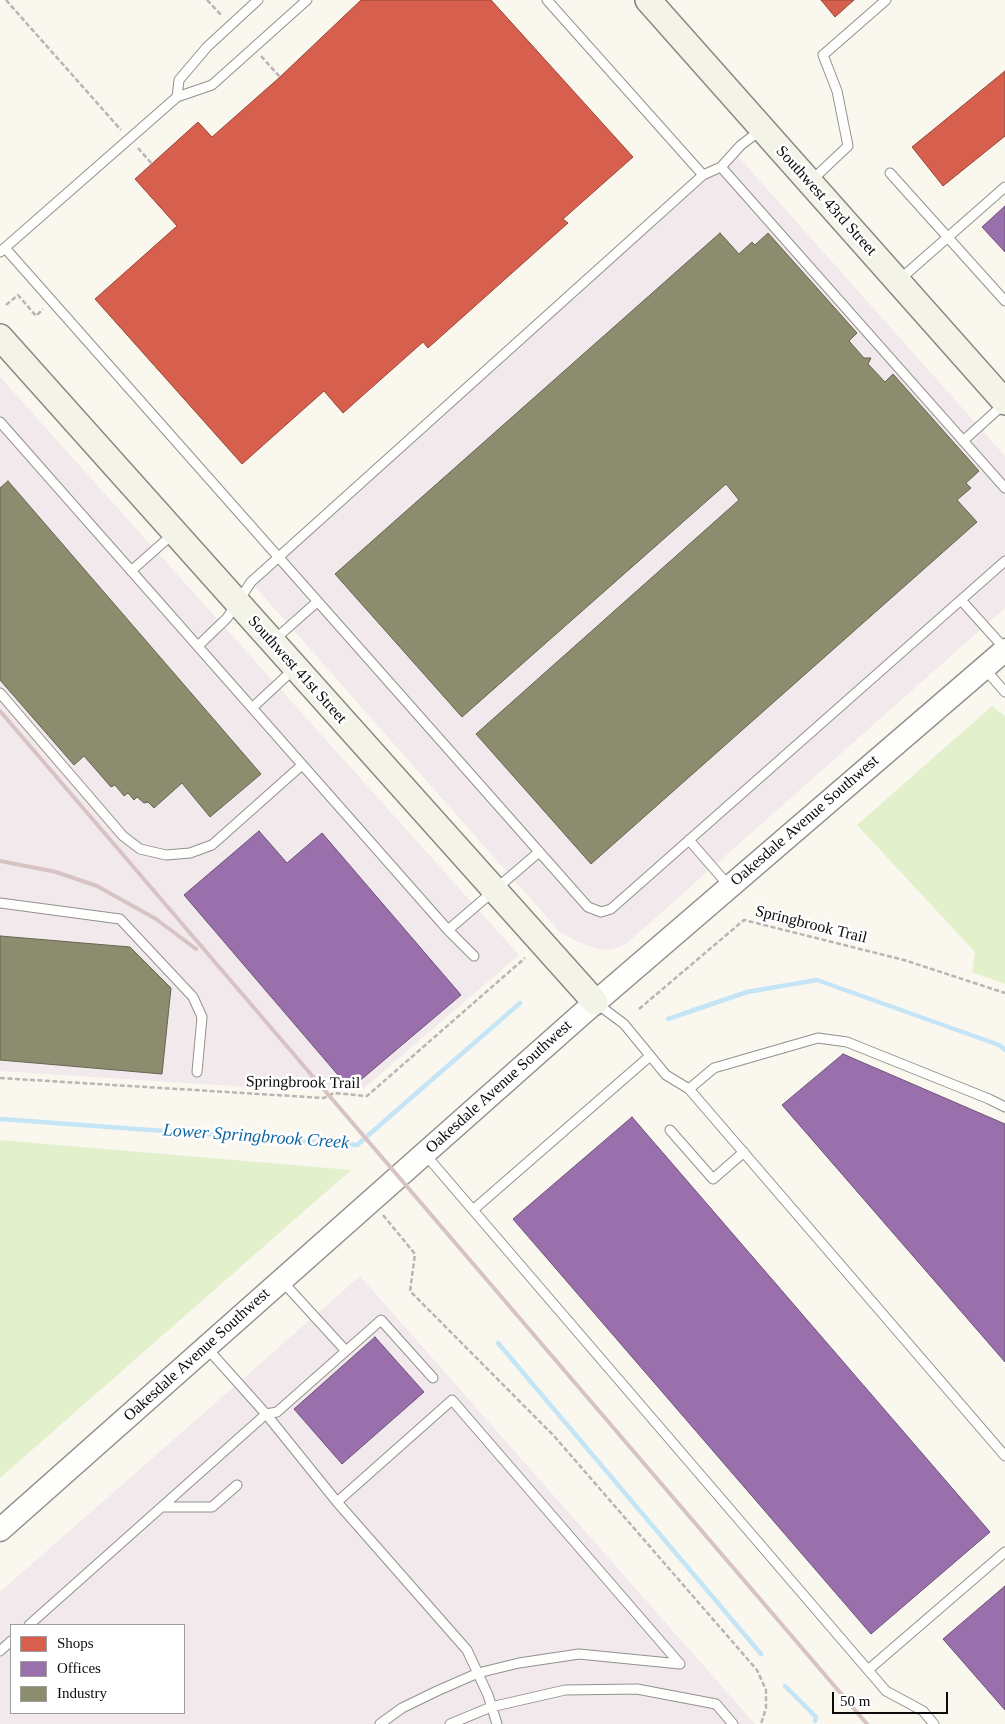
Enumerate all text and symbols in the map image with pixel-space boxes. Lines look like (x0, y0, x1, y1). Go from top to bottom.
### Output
street label: Southwest 43rd Street (772, 142, 880, 260)
street label: Southwest 41st Street (243, 612, 351, 728)
street label: Oakesdale Avenue Southwest (727, 751, 883, 891)
street label: Springbrook Trail (753, 902, 869, 948)
street label: Oakesdale Avenue Southwest (422, 1016, 576, 1158)
street label: Springbrook Trail (246, 1072, 360, 1094)
water label: Lower Springbrook Creek (162, 1120, 350, 1154)
street label: Oakesdale Avenue Southwest (120, 1284, 274, 1426)
legend (10, 1624, 185, 1714)
text: Shops (57, 1635, 94, 1651)
text: Offices (57, 1660, 101, 1676)
scale bar (835, 1682, 951, 1714)
text: Industry (57, 1685, 107, 1701)
text: 50 m (840, 1693, 870, 1709)

